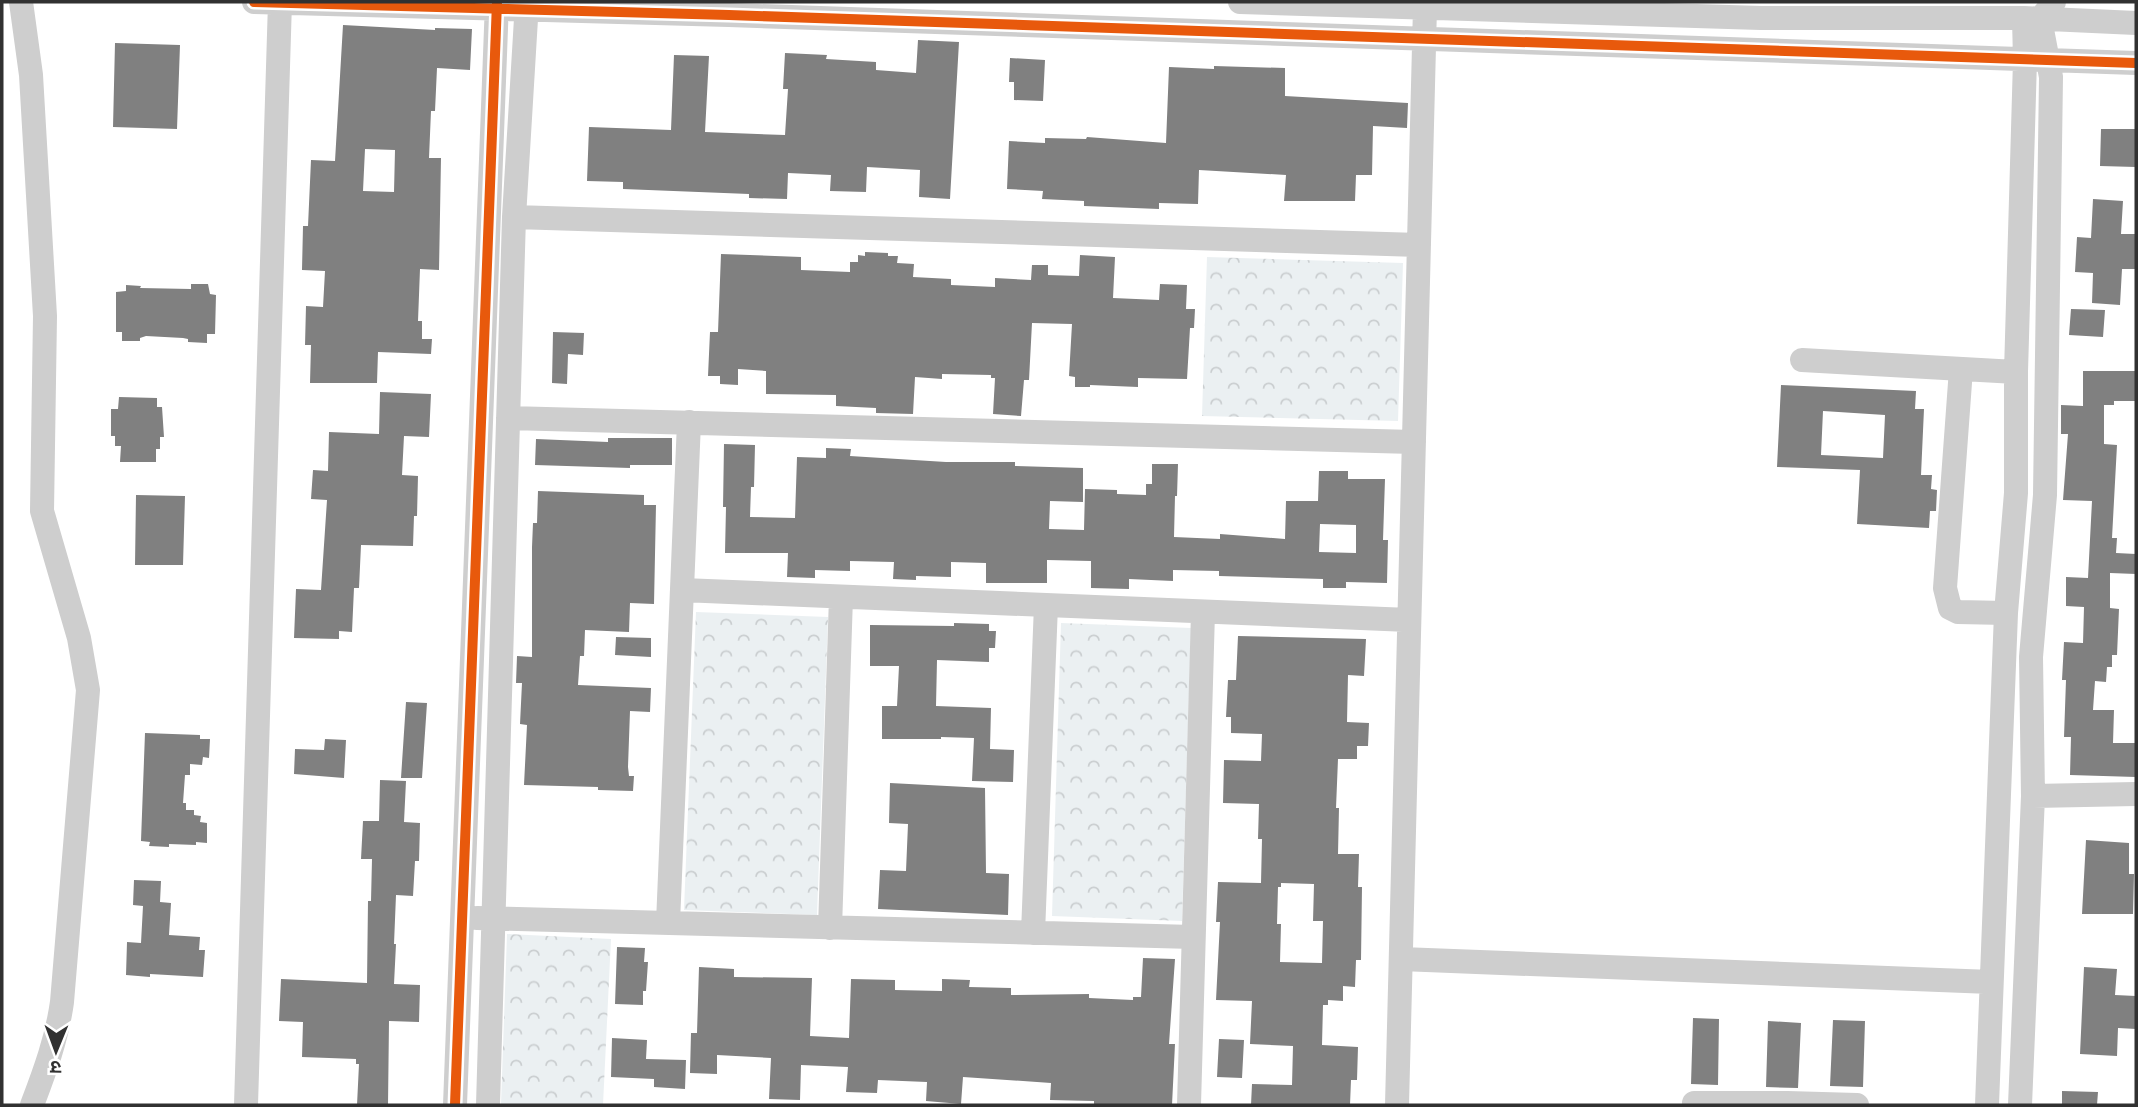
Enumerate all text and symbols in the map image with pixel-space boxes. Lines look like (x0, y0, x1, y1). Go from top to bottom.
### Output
north arrow (21, 1016, 91, 1086)
text: उ (49, 1055, 61, 1078)

